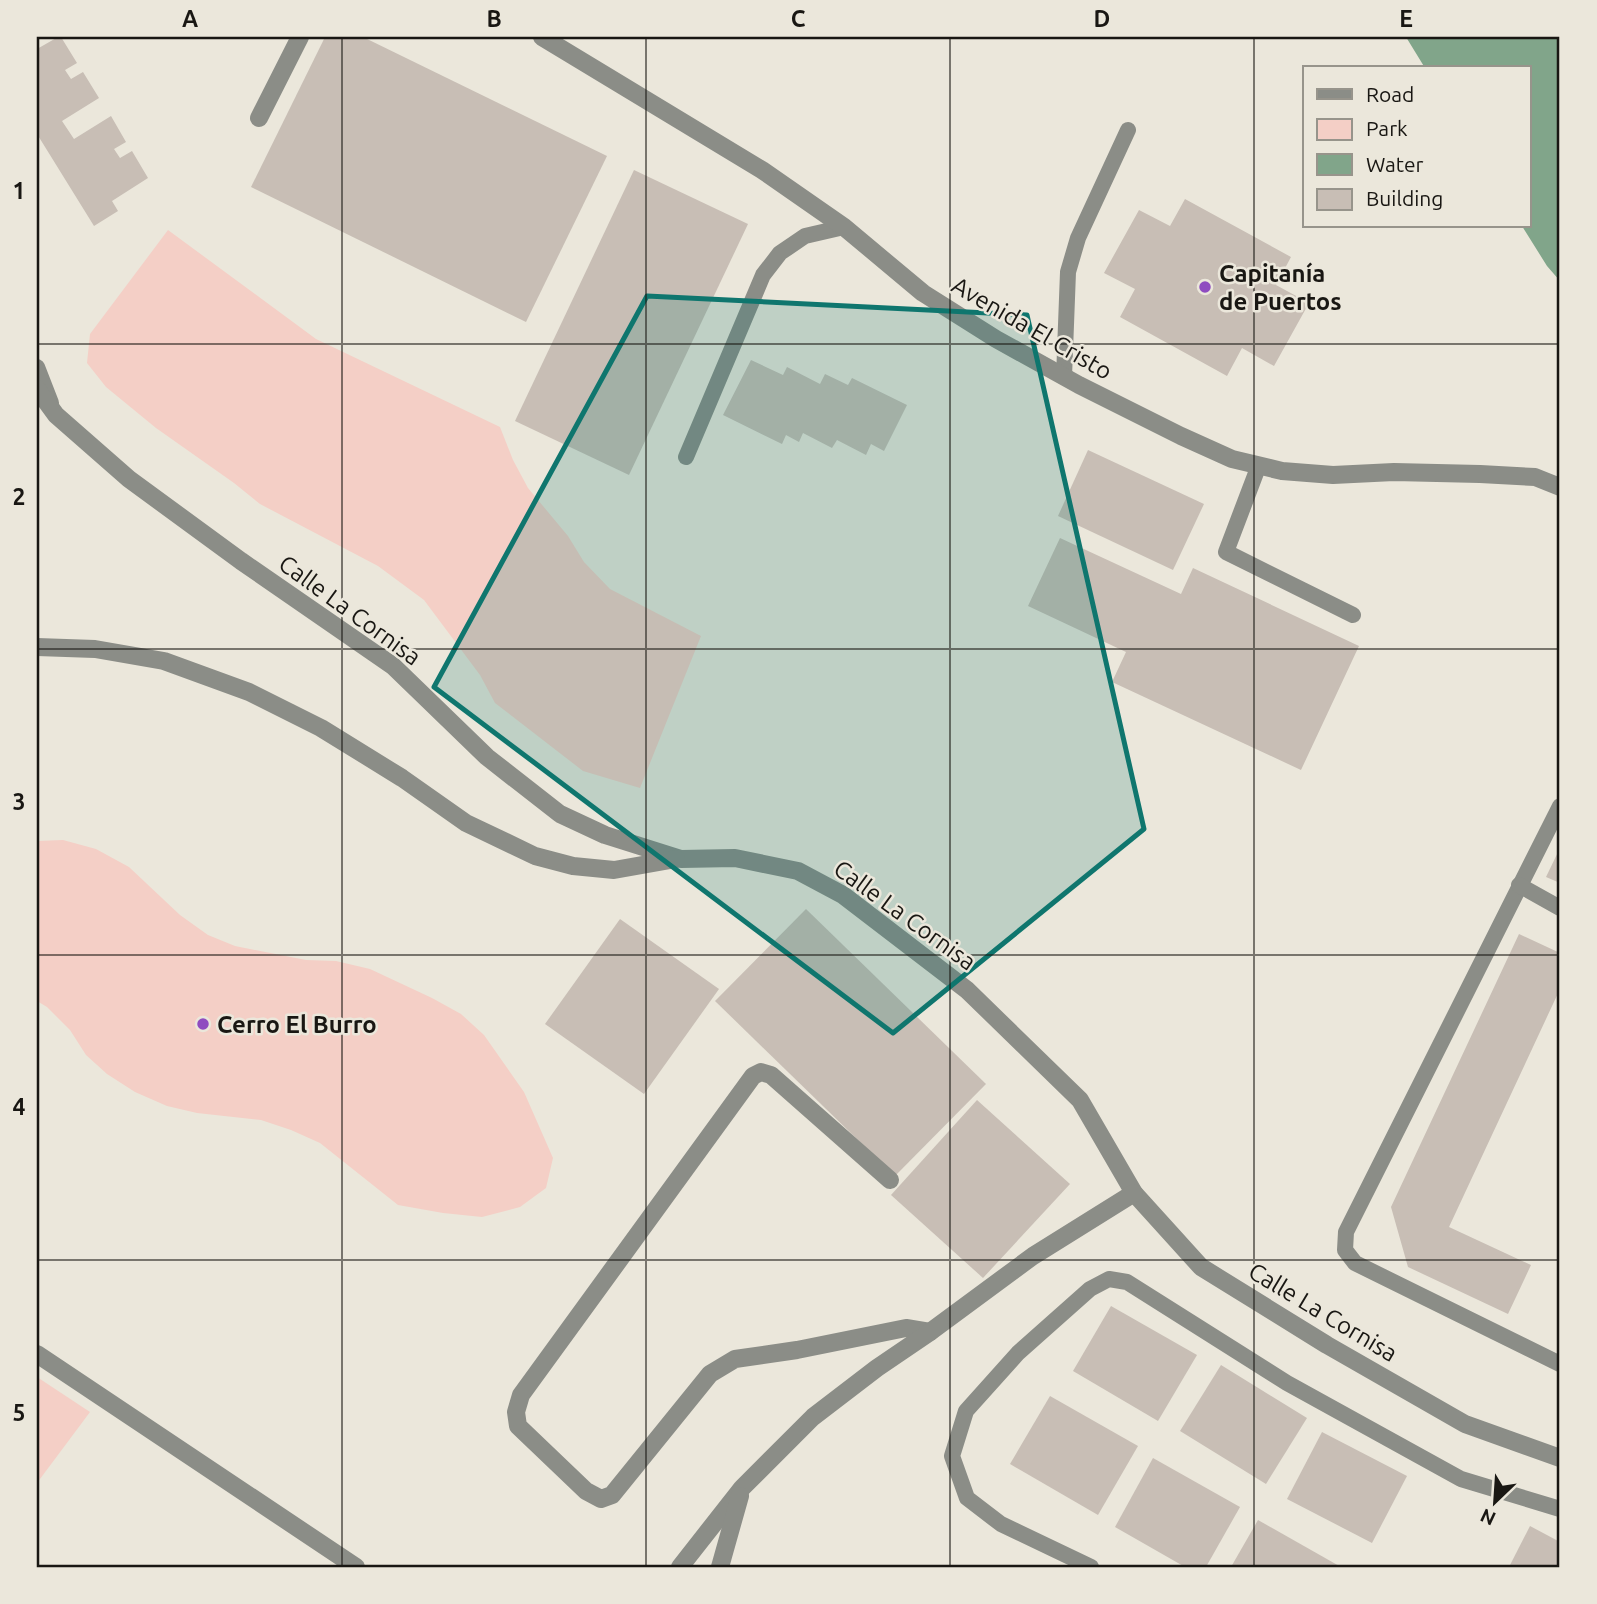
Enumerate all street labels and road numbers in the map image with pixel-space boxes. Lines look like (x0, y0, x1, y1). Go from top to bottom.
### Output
street label: Avenida El Cristo (947, 271, 1117, 385)
street label: Calle La Cornisa (274, 550, 426, 670)
street label: Calle La Cornisa (829, 855, 981, 975)
street label: Calle La Cornisa (1244, 1257, 1402, 1367)

